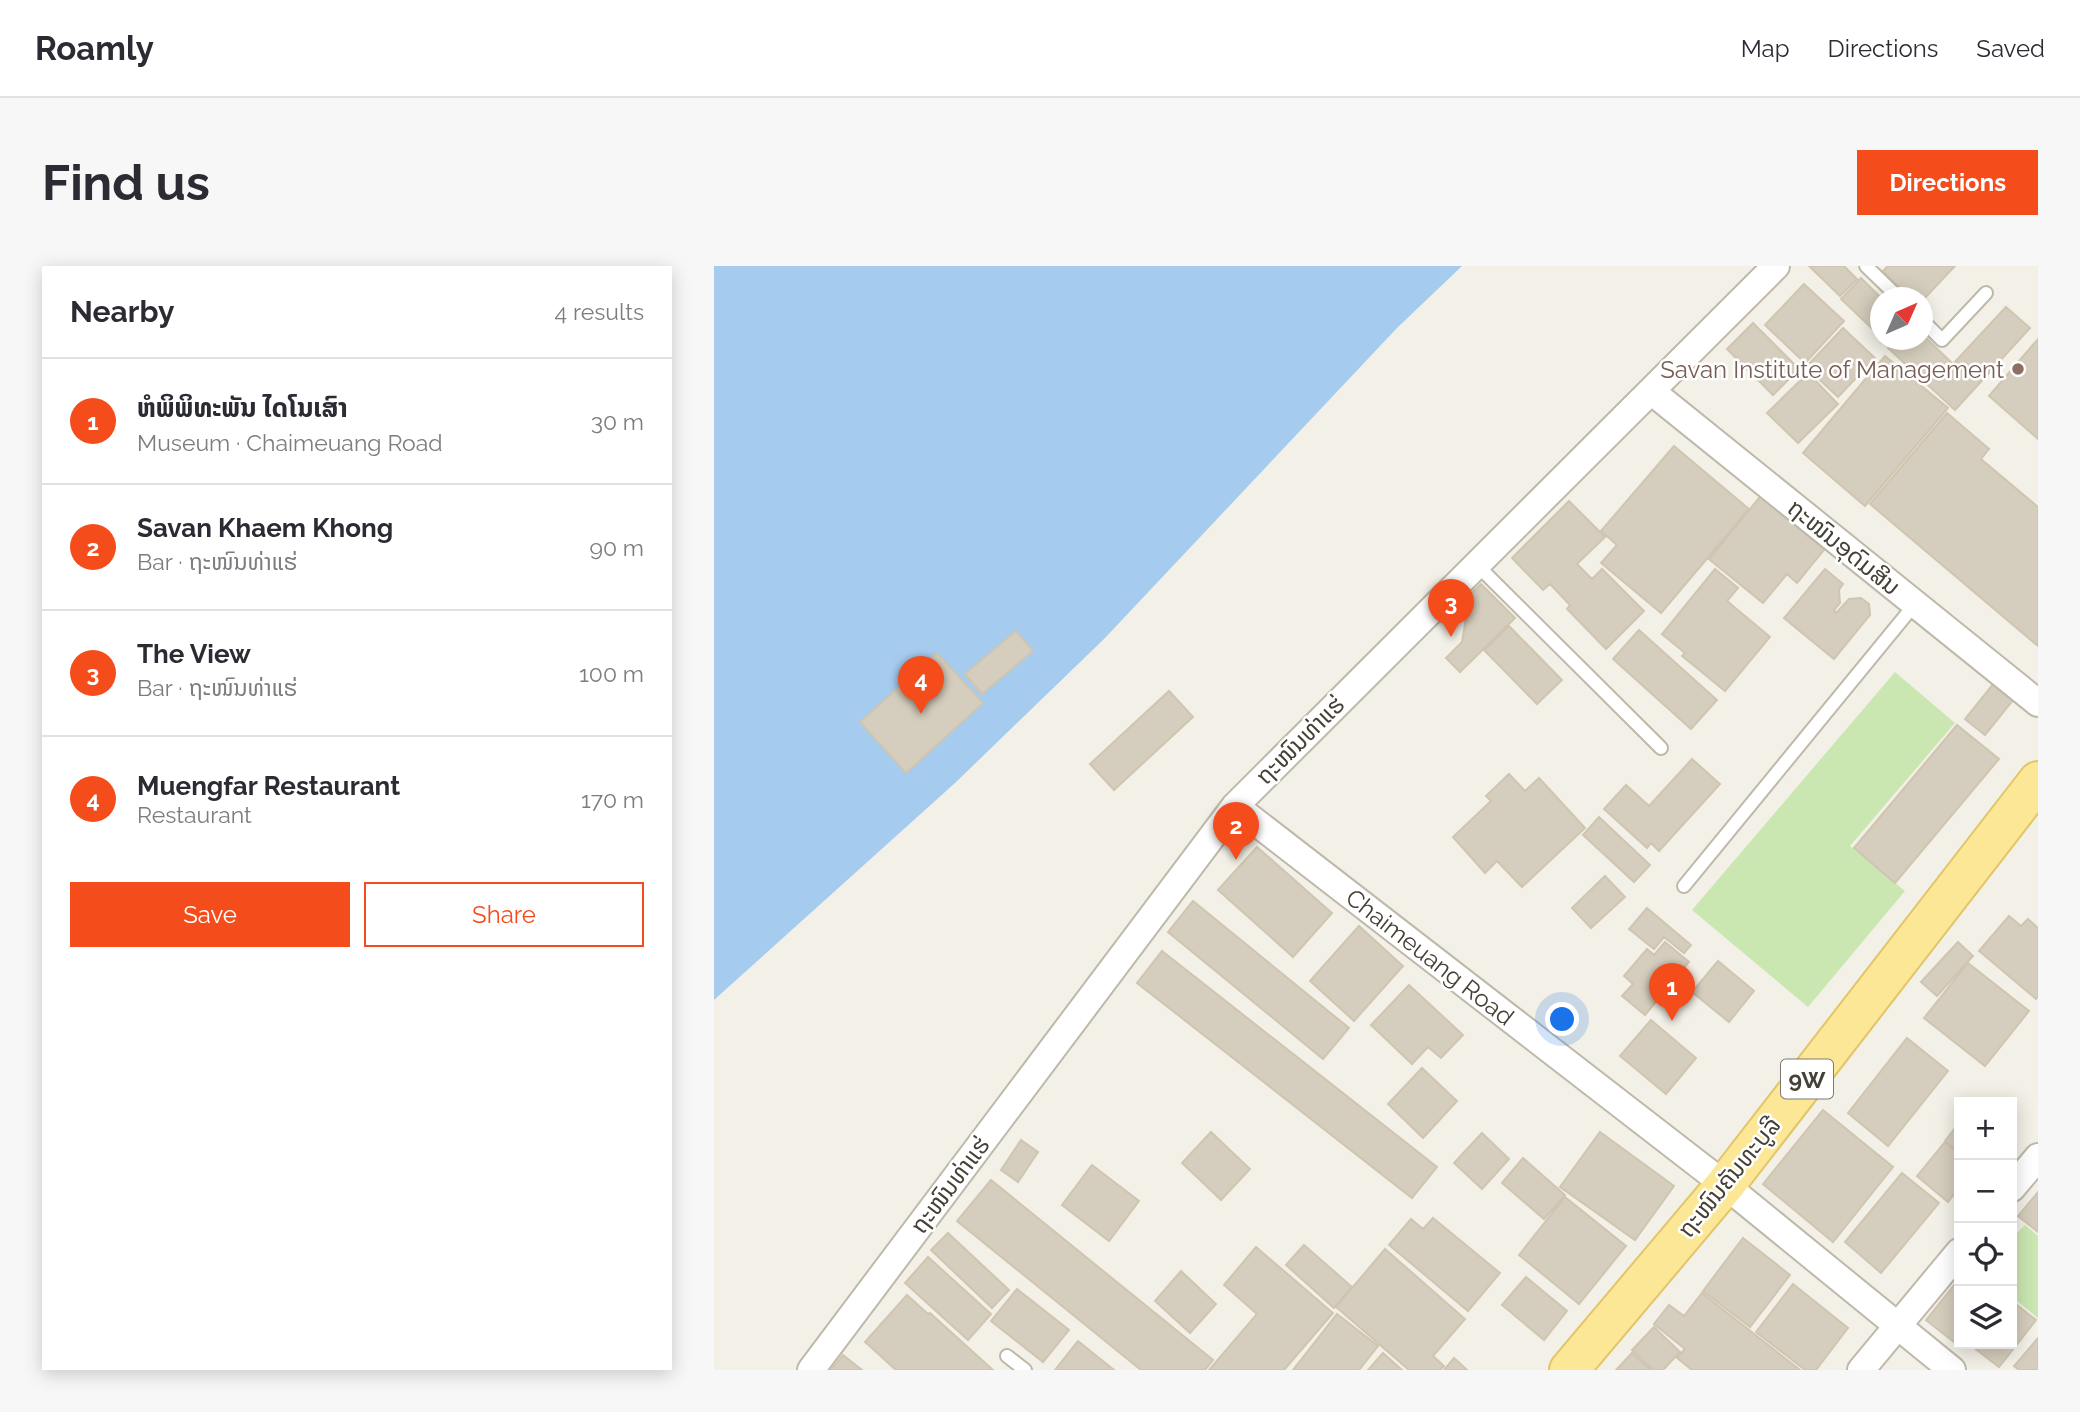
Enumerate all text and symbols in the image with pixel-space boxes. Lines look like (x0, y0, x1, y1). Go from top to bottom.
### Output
text: Roamly (35, 29, 154, 68)
text: Map (1741, 34, 1790, 63)
text: Directions (1828, 34, 1938, 63)
text: Saved (1976, 34, 2045, 63)
button: Directions (1857, 150, 2038, 215)
text: Find us (42, 154, 210, 211)
north arrow (1870, 287, 1933, 350)
text: Nearby (70, 294, 174, 329)
text: 4 results (555, 298, 644, 325)
place label: Savan Institute of Management (1660, 355, 2004, 384)
marker: Savan Institute of Management (2010, 361, 2026, 377)
text: ຫໍພິພິທະພັນ ໄດໂນເສົາ (137, 393, 348, 423)
text: 1 (87, 408, 99, 435)
text: 30 m (591, 408, 644, 435)
text: Museum · Chaimeuang Road (137, 429, 443, 456)
street label: ຖະໜົນອຸດົມສິນ (1781, 493, 1906, 603)
text: Savan Khaem Khong (137, 513, 393, 543)
text: 2 (87, 534, 99, 561)
text: 90 m (589, 534, 644, 561)
text: Bar · ຖະໜົນທ່າແຮ່ (137, 548, 298, 575)
pin: 3 (1428, 579, 1474, 637)
text: The View (137, 639, 251, 669)
pin: 4 (898, 656, 944, 714)
text: 3 (87, 660, 99, 687)
text: 100 m (579, 660, 644, 687)
text: Bar · ຖະໜົນທ່າແຮ່ (137, 674, 298, 701)
street label: ຖະໜົນທ່າແຮ່ (1249, 689, 1351, 791)
text: Muengfar Restaurant (137, 771, 400, 801)
text: 4 (86, 786, 100, 813)
text: 170 m (581, 786, 644, 813)
text: Restaurant (137, 801, 252, 828)
pin: 2 (1213, 802, 1259, 860)
button: Save (70, 882, 350, 947)
button: Share (364, 882, 644, 947)
street label: Chaimeuang Road (1340, 883, 1520, 1031)
pin: 1 (1649, 963, 1695, 1021)
your location (1545, 1002, 1579, 1036)
road number: 9W (1781, 1059, 1833, 1098)
map controls (1954, 1097, 2017, 1349)
button: + (1954, 1097, 2017, 1160)
street label: ຖະໜົນຄັນທະບູລີ (1671, 1111, 1787, 1244)
street label: ຖະໜົນທ່າແຮ່ (904, 1131, 996, 1239)
button: − (1954, 1160, 2017, 1223)
button: locate (1954, 1223, 2017, 1286)
button: layers (1954, 1286, 2017, 1349)

